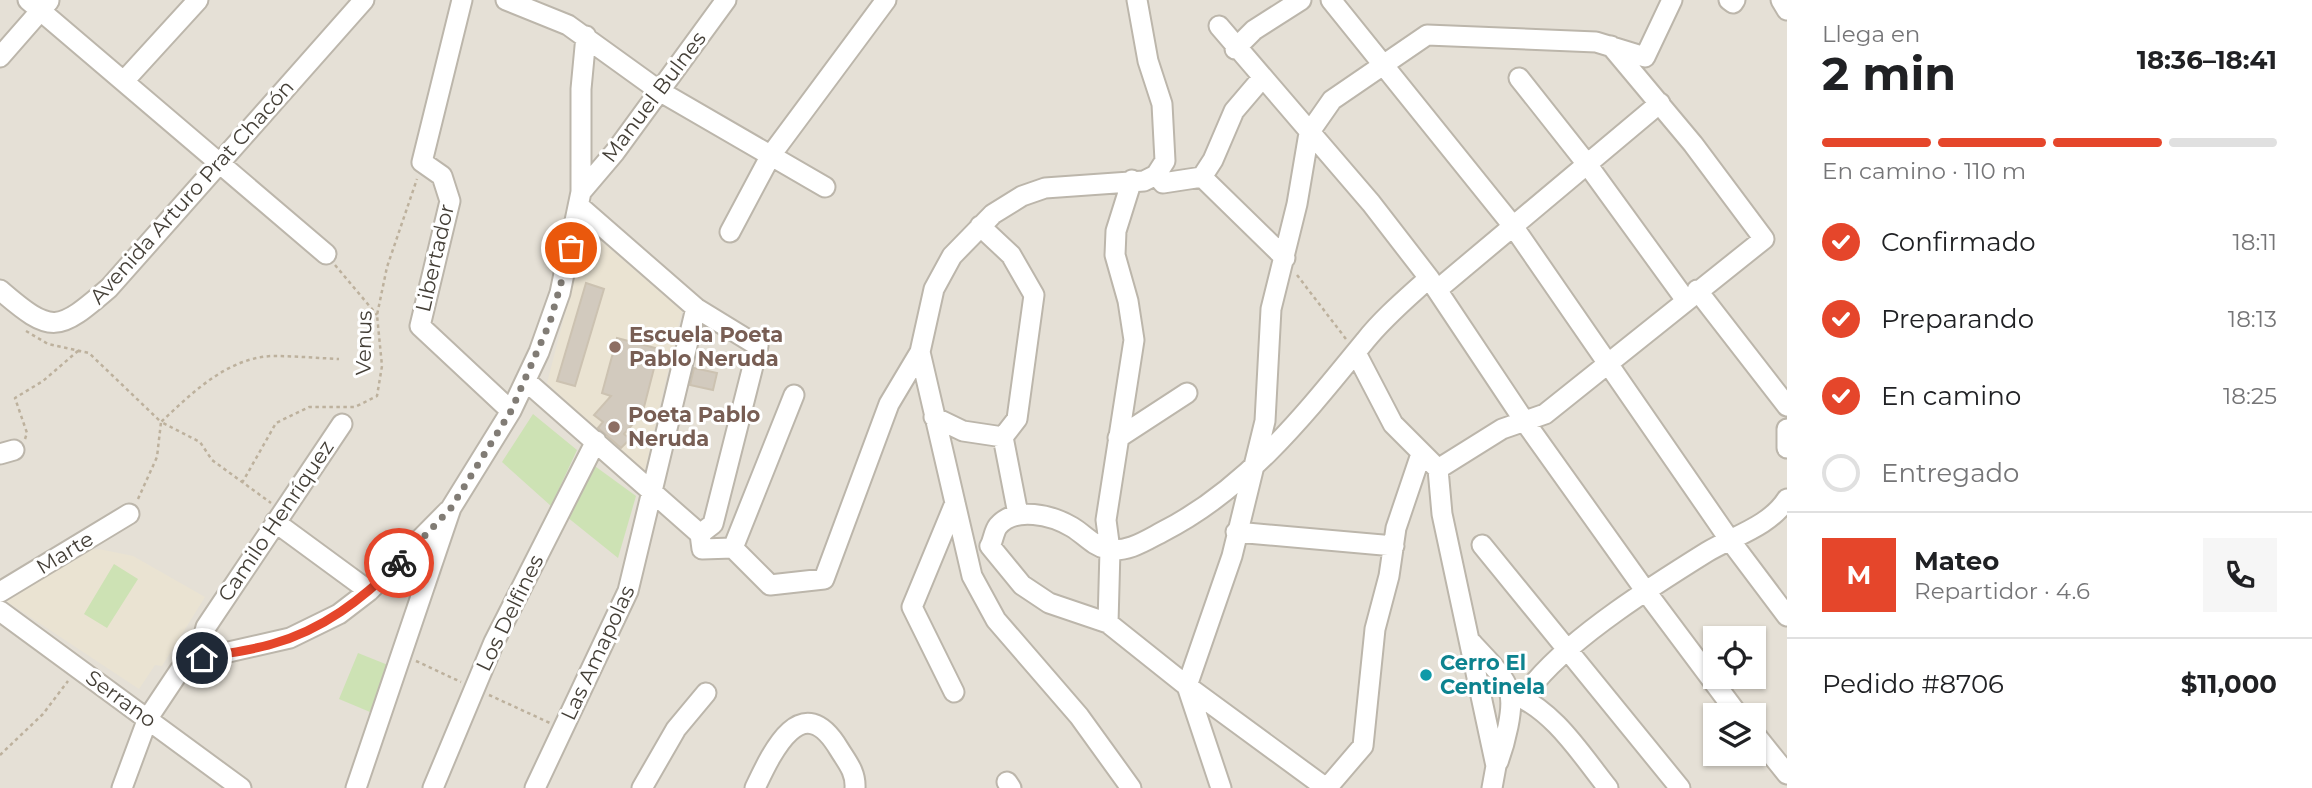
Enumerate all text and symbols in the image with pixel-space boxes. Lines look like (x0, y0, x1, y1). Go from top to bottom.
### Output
text: Llega en (1822, 20, 1920, 48)
street label: Manuel Bulnes (596, 26, 711, 167)
text: 18:36–18:41 (2137, 44, 2277, 76)
text: 2 min (1822, 45, 1956, 102)
street label: Avenida Arturo Prat Chacón (84, 75, 299, 309)
text: En camino · 110 m (1822, 157, 2026, 185)
street label: Libertador (410, 201, 459, 314)
pin (541, 218, 601, 278)
icon: check (1822, 223, 1860, 261)
text: Confirmado (1881, 226, 2036, 258)
text: 18:11 (2233, 228, 2277, 256)
icon: bag (552, 229, 590, 267)
icon: check (1822, 300, 1860, 338)
text: Preparando (1881, 303, 2034, 335)
text: 18:13 (2228, 305, 2277, 333)
street label: Venus (350, 310, 377, 376)
place label: Escuela Poeta Pablo Neruda (629, 322, 783, 371)
marker: Escuela Poeta Pablo Neruda (607, 339, 623, 355)
icon: check (1822, 377, 1860, 415)
text: En camino (1881, 380, 2021, 412)
text: 18:25 (2223, 382, 2277, 410)
place label: Poeta Pablo Neruda (628, 402, 761, 451)
marker: Poeta Pablo Neruda (606, 419, 622, 435)
street label: Camilo Henríquez (212, 435, 339, 606)
text: Entregado (1881, 457, 2019, 489)
street label: Marte (32, 526, 98, 579)
courier (364, 528, 434, 598)
button: phone (2203, 538, 2277, 612)
icon: bike (380, 544, 418, 582)
text: Mateo (1914, 545, 1999, 577)
street label: Los Delfines (471, 550, 549, 675)
text: M (1847, 559, 1871, 591)
text: Repartidor · 4.6 (1914, 577, 2090, 605)
street label: Las Amapolas (555, 581, 640, 724)
map controls (1703, 626, 1766, 766)
button: locate (1703, 626, 1766, 689)
pin (172, 628, 232, 688)
icon: home (183, 639, 221, 677)
place label: Cerro El Centinela (1440, 650, 1545, 699)
street label: Serrano (81, 665, 161, 733)
marker: Cerro El Centinela (1418, 667, 1434, 683)
text: Pedido #8706 (1822, 668, 2004, 700)
text: $11,000 (2181, 668, 2277, 700)
button: layers (1703, 703, 1766, 766)

